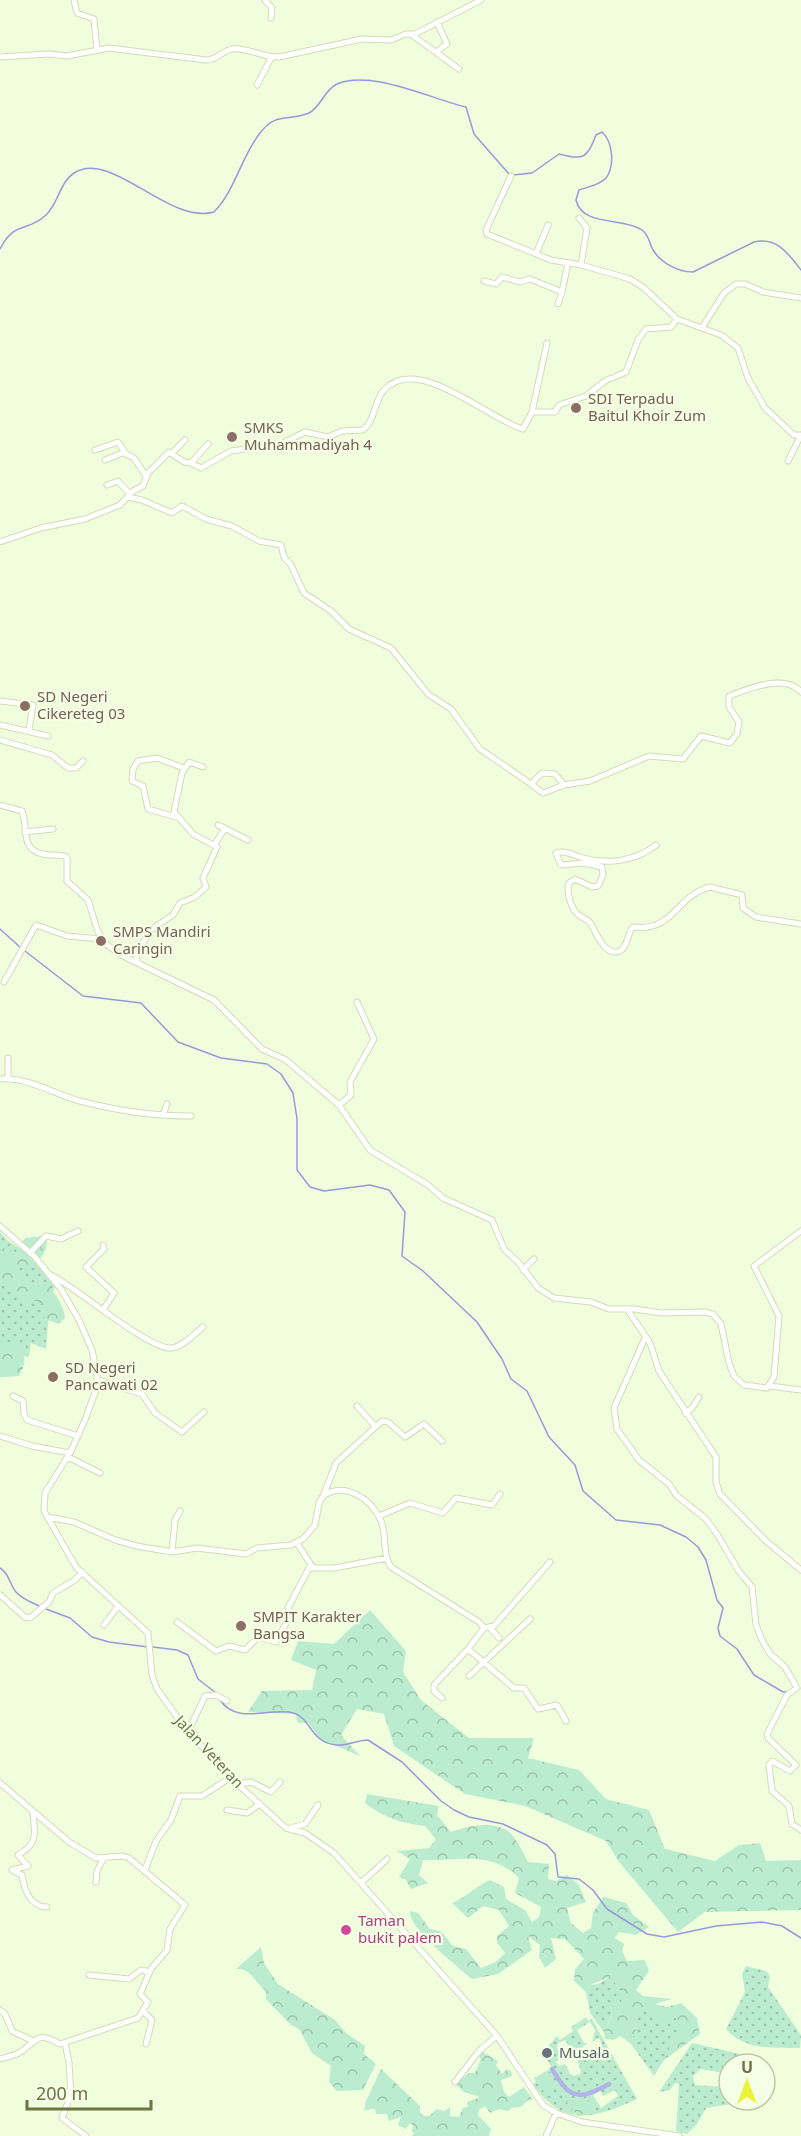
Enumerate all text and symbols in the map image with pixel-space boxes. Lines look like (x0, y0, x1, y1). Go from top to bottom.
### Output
place label: SDI Terpadu Baitul Khoir Zum (588, 388, 706, 425)
marker: SDI Terpadu Baitul Khoir Zum (569, 401, 583, 415)
place label: SMKS Muhammadiyah 4 (244, 417, 372, 454)
marker: SMKS Muhammadiyah 4 (225, 430, 239, 444)
place label: SD Negeri Cikereteg 03 (37, 686, 125, 723)
marker: SD Negeri Cikereteg 03 (18, 699, 32, 713)
place label: SMPS Mandiri Caringin (113, 921, 211, 958)
marker: SMPS Mandiri Caringin (94, 934, 108, 948)
place label: SD Negeri Pancawati 02 (65, 1357, 158, 1394)
marker: SD Negeri Pancawati 02 (46, 1370, 60, 1384)
place label: SMPIT Karakter Bangsa (253, 1606, 361, 1643)
marker: SMPIT Karakter Bangsa (234, 1619, 248, 1633)
street label: Jalan Veteran (169, 1709, 249, 1792)
place label: Taman bukit palem (358, 1910, 442, 1947)
marker: Taman bukit palem (339, 1923, 353, 1937)
place label: Musala (559, 2042, 610, 2062)
marker: Musala (540, 2046, 554, 2060)
north arrow (717, 2052, 777, 2112)
text: U (741, 2056, 753, 2078)
scale bar (27, 2073, 152, 2111)
text: 200 m (36, 2081, 88, 2105)

